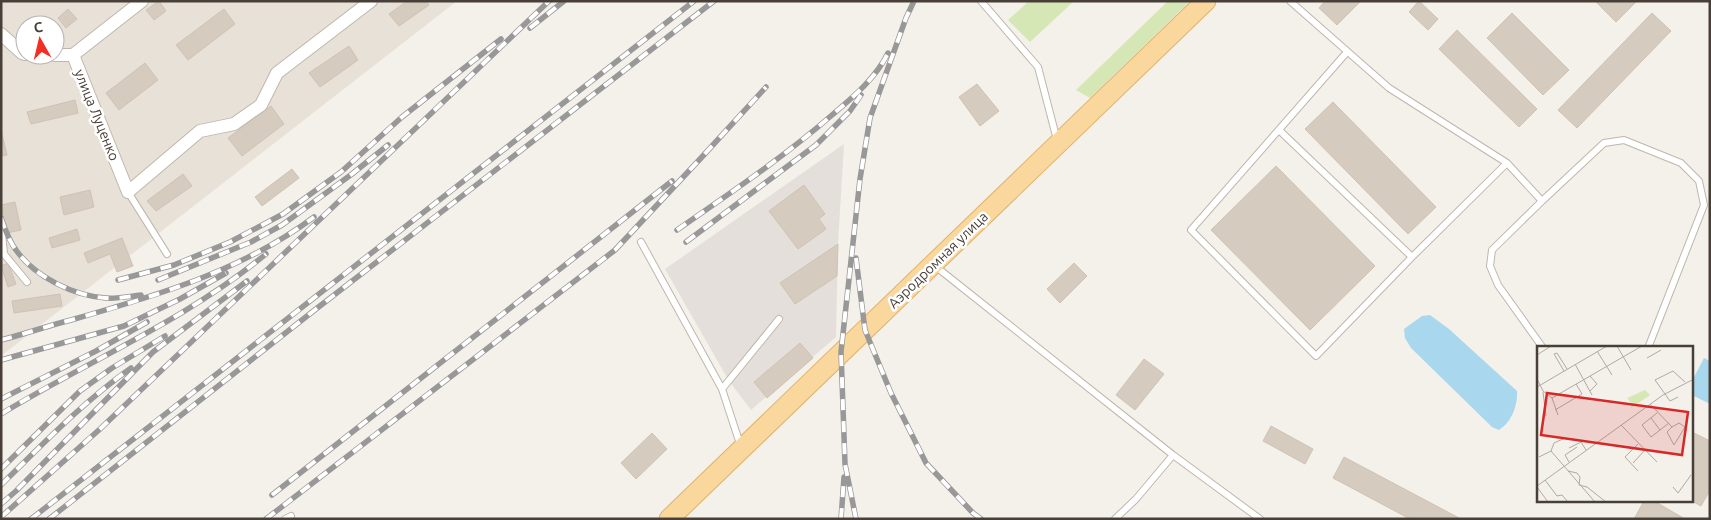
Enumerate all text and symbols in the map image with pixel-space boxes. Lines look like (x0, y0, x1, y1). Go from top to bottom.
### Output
north arrow (15, 15, 65, 65)
text: С (33, 19, 44, 36)
street label: улица Луценко (71, 67, 123, 163)
street label: Аэродромная улица (885, 209, 991, 311)
inset map (1537, 346, 1694, 502)

